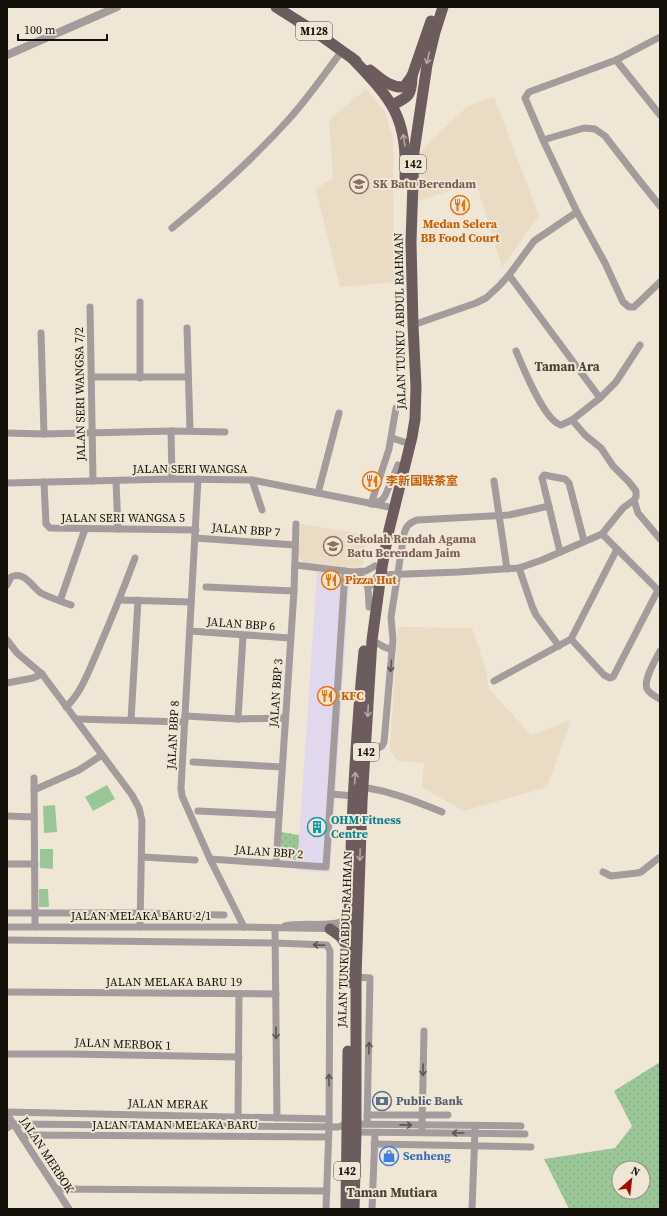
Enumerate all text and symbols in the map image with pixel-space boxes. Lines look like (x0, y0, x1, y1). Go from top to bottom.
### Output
scale bar (18, 16, 107, 42)
text: 100 m (24, 22, 56, 38)
road number: M128 (296, 22, 332, 40)
one-way arrow (424, 51, 432, 64)
one-way arrow (400, 134, 408, 147)
road number: 142 (400, 155, 426, 173)
school or university icon: SK Batu Berendam (348, 173, 370, 195)
place label: SK Batu Berendam (373, 176, 476, 192)
restaurant icon: Medan Selera BB Food Court (449, 194, 471, 216)
place label: Medan Selera BB Food Court (420, 216, 500, 246)
street label: JALAN TUNKU ABDUL RAHMAN (390, 232, 410, 410)
street label: JALAN SERI WANGSA 7/2 (71, 327, 89, 462)
district label: Taman Ara (534, 358, 600, 375)
street label: JALAN SERI WANGSA (131, 461, 248, 477)
restaurant icon: 李新国联茶室 (361, 470, 383, 492)
place label: 李新国联茶室 (386, 473, 458, 489)
street label: JALAN SERI WANGSA 5 (60, 510, 185, 526)
street label: JALAN BBP 7 (210, 520, 281, 540)
place label: Sekolah Rendah Agama Batu Berendam Jaim (347, 531, 477, 561)
school or university icon: Sekolah Rendah Agama Batu Berendam Jaim (322, 535, 344, 557)
restaurant icon: Pizza Hut (320, 569, 342, 591)
place label: Pizza Hut (345, 572, 397, 588)
street label: JALAN BBP 6 (205, 614, 276, 634)
street label: JALAN BBP 3 (266, 658, 286, 729)
one-way arrow (387, 659, 395, 672)
restaurant icon: KFC (316, 685, 338, 707)
place label: KFC (341, 688, 364, 704)
street label: JALAN BBP 8 (163, 700, 183, 771)
one-way arrow (365, 704, 372, 717)
road number: 142 (353, 743, 379, 761)
one-way arrow (351, 772, 358, 785)
place label: OHM Fitness Centre (331, 812, 402, 842)
building icon: OHM Fitness Centre (306, 816, 328, 838)
street label: JALAN BBP 2 (233, 842, 304, 862)
one-way arrow (357, 848, 364, 861)
street label: JALAN TUNKU ABDUL RAHMAN (334, 850, 356, 1029)
street label: JALAN MELAKA BARU 2/1 (70, 908, 211, 924)
one-way arrow (313, 941, 326, 948)
street label: JALAN MELAKA BARU 19 (105, 974, 242, 990)
one-way arrow (272, 1026, 280, 1039)
street label: JALAN MERBOK 1 (73, 1034, 172, 1054)
one-way arrow (365, 1042, 373, 1055)
one-way arrow (419, 1063, 427, 1076)
one-way arrow (325, 1074, 333, 1087)
bank icon: Public Bank (371, 1090, 393, 1112)
place label: Public Bank (396, 1093, 464, 1109)
street label: JALAN MERAK (127, 1095, 208, 1113)
street label: JALAN MERBOK (16, 1113, 78, 1196)
street label: JALAN TAMAN MELAKA BARU (91, 1117, 258, 1133)
one-way arrow (399, 1121, 412, 1129)
one-way arrow (452, 1129, 465, 1137)
shop icon: Senheng (378, 1145, 400, 1167)
place label: Senheng (403, 1148, 451, 1164)
north arrow (611, 1160, 651, 1200)
road number: 142 (334, 1162, 360, 1180)
text: N (628, 1163, 643, 1180)
district label: Taman Mutiara (346, 1184, 438, 1201)

